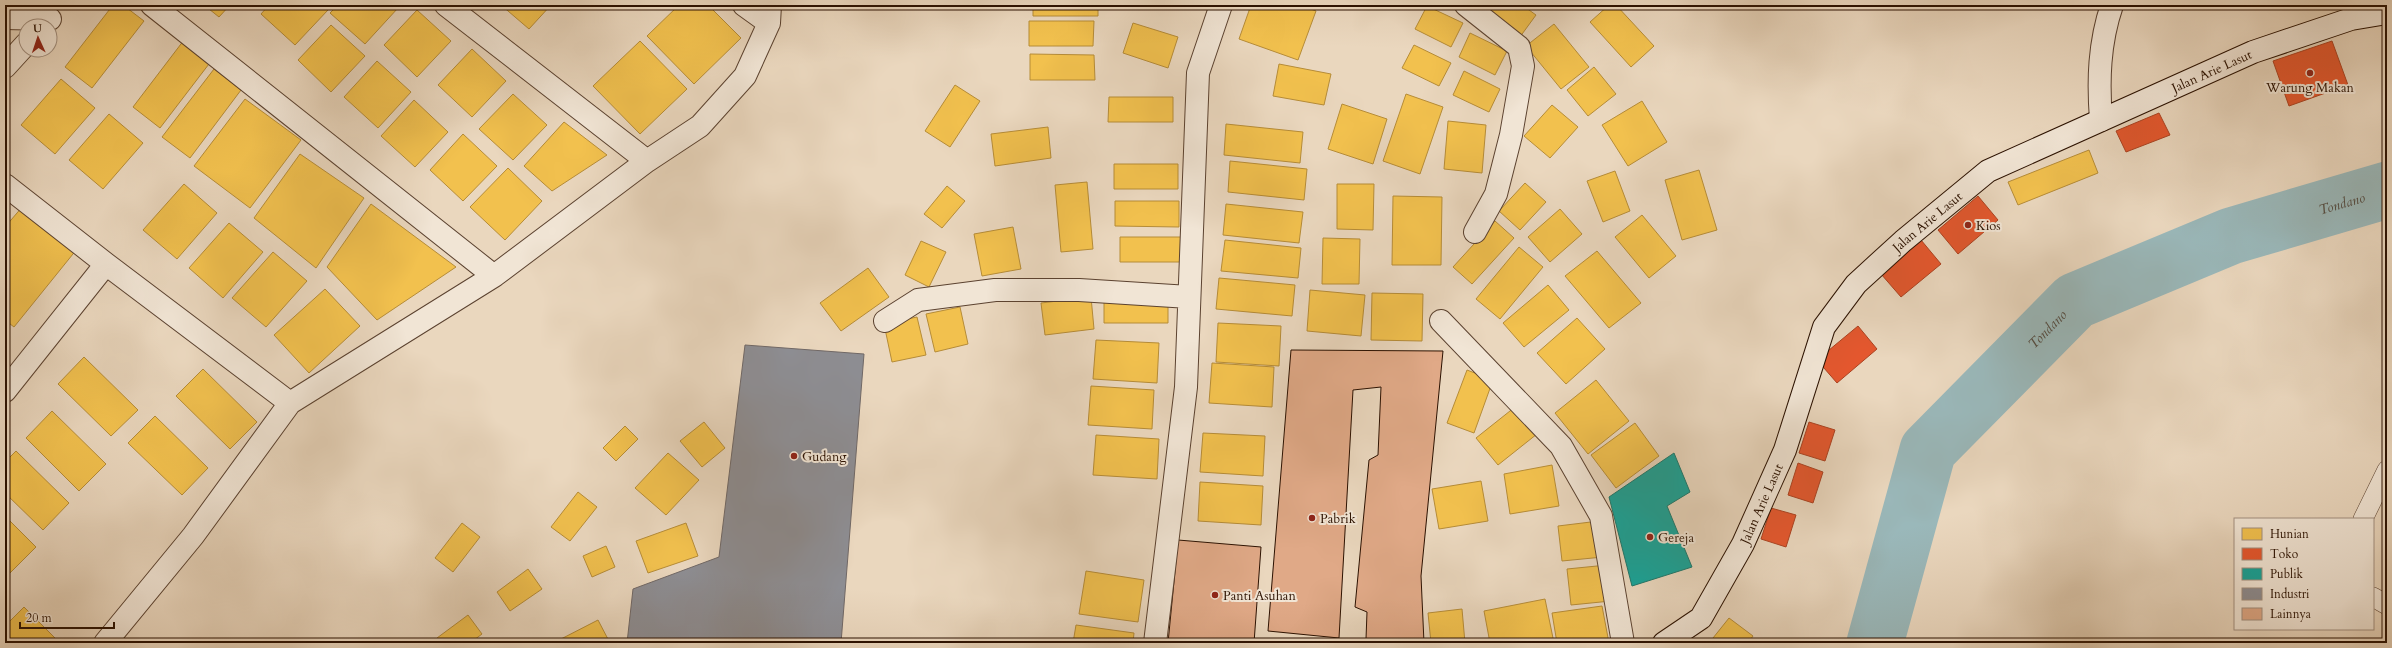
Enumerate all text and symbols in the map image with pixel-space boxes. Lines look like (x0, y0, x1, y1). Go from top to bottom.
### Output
north arrow (18, 18, 58, 58)
text: U (33, 21, 42, 36)
street label: Jalan Arie Lasut (2167, 46, 2255, 98)
marker: Warung Makan (2305, 68, 2315, 78)
place label: Warung Makan (2265, 79, 2355, 97)
street label: Jalan Arie Lasut (1887, 188, 1966, 258)
water label: Tondano (2316, 188, 2368, 220)
place label: Kios (1976, 217, 2001, 235)
marker: Kios (1963, 220, 1973, 230)
water label: Tondano (2024, 305, 2071, 353)
place label: Gudang (802, 448, 847, 466)
marker: Gudang (789, 451, 799, 461)
street label: Jalan Arie Lasut (1735, 461, 1788, 549)
place label: Pabrik (1320, 510, 1356, 528)
marker: Pabrik (1307, 513, 1317, 523)
legend (2234, 518, 2374, 630)
text: Hunian (2270, 526, 2309, 542)
place label: Gereja (1658, 529, 1695, 547)
marker: Gereja (1645, 532, 1655, 542)
text: Toko (2270, 546, 2299, 562)
text: Publik (2270, 566, 2304, 582)
text: Industri (2270, 586, 2310, 602)
place label: Panti Asuhan (1223, 587, 1296, 605)
marker: Panti Asuhan (1210, 590, 1220, 600)
scale bar (20, 604, 114, 630)
text: Lainnya (2270, 606, 2312, 622)
text: 20 m (26, 610, 53, 626)

